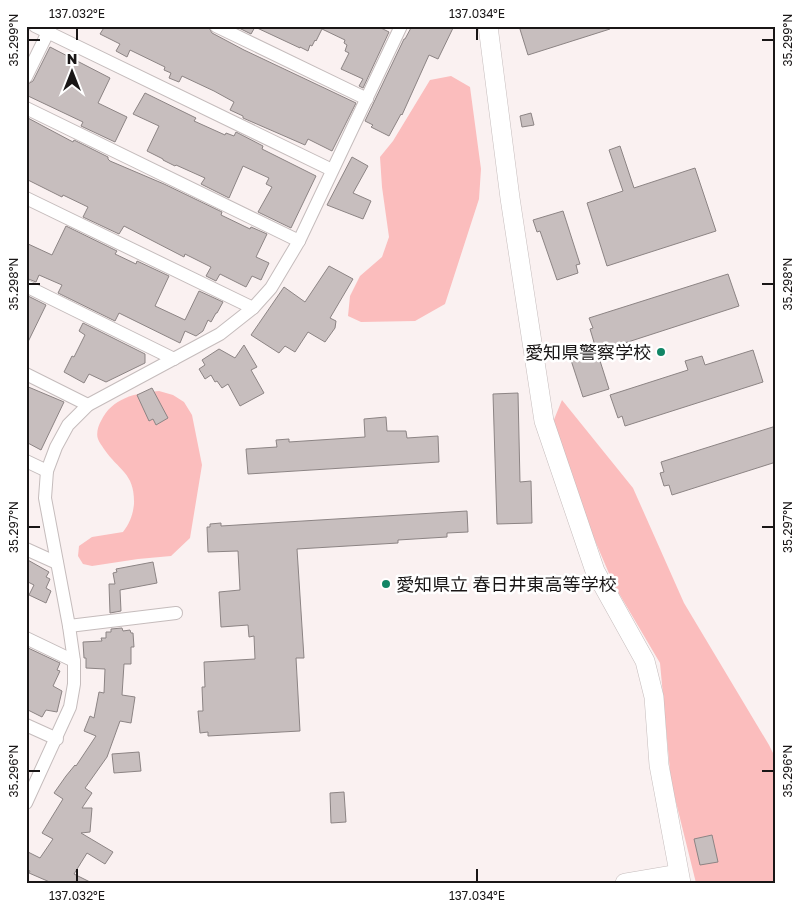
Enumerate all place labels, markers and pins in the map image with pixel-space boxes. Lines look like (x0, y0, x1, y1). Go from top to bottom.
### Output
place label: 愛知県警察学校 (525, 341, 651, 363)
marker: 愛知県警察学校 (655, 346, 667, 358)
place label: 愛知県立 春日井東高等学校 (396, 573, 617, 595)
marker: 愛知県立 春日井東高等学校 (380, 578, 392, 590)

